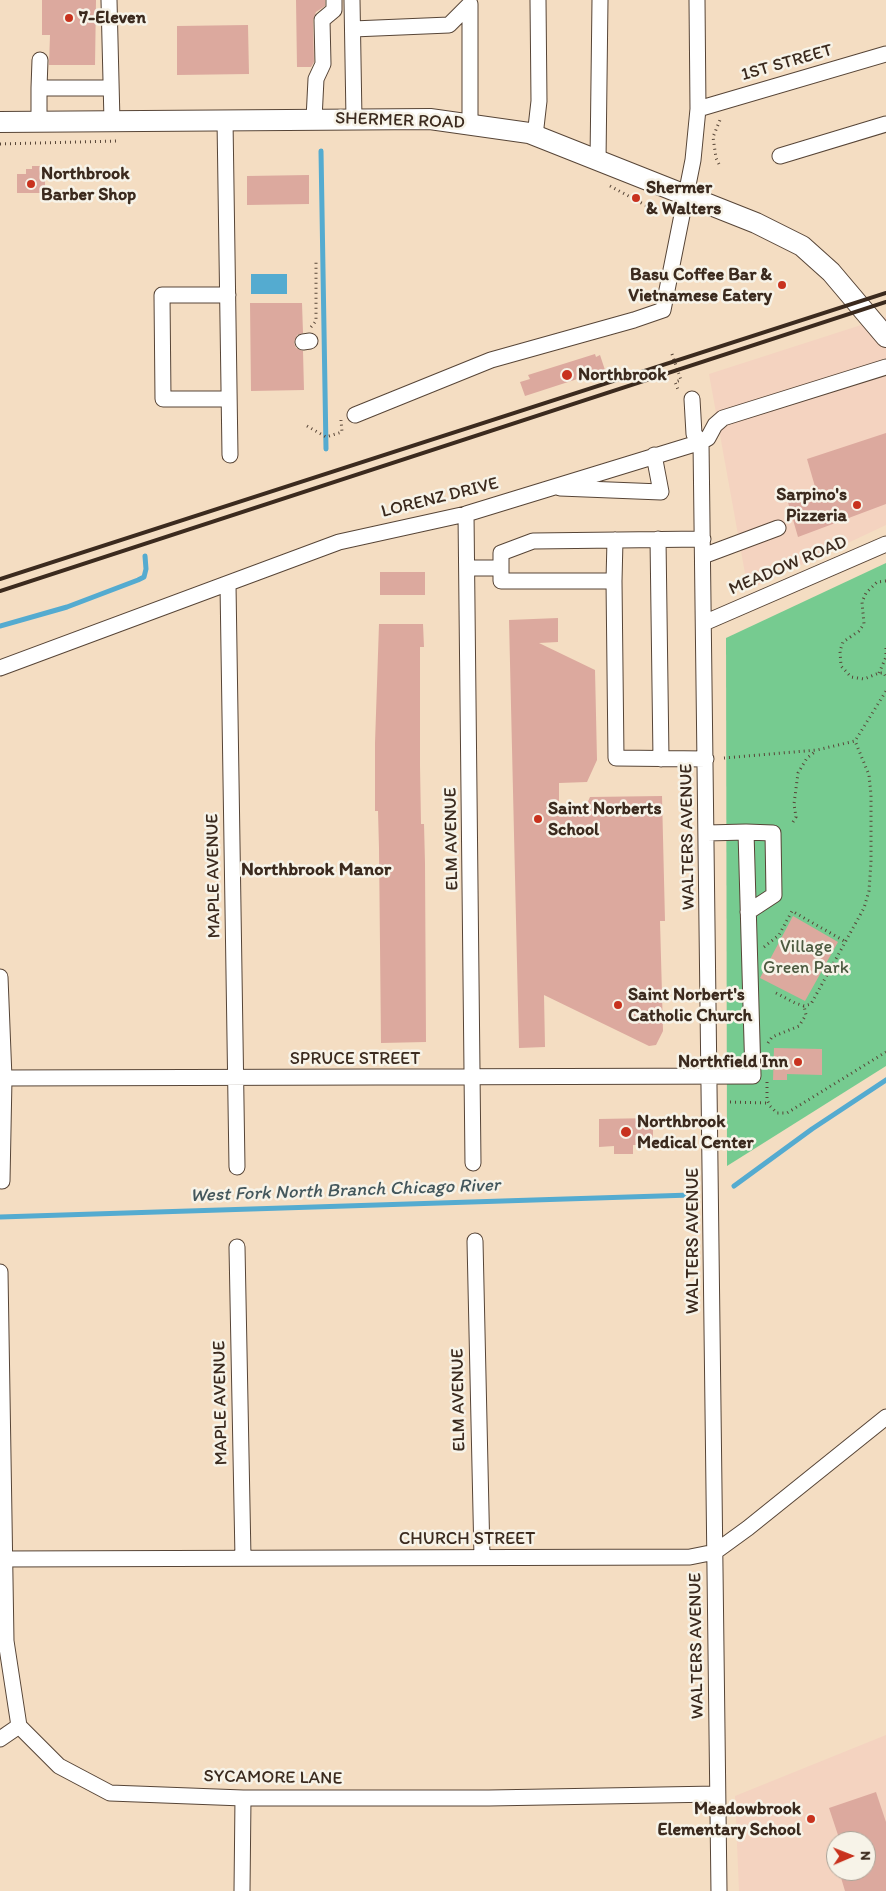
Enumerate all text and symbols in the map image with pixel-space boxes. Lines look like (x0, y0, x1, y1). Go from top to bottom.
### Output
place label: 7-Eleven (79, 7, 146, 29)
marker: 7-Eleven (63, 12, 75, 24)
street label: 1ST STREET (739, 40, 835, 86)
street label: SHERMER ROAD (335, 108, 465, 134)
place label: Northbrook Barber Shop (41, 163, 136, 205)
place label: Shermer & Walters (646, 177, 721, 220)
marker: Northbrook Barber Shop (25, 178, 37, 190)
marker: Shermer & Walters (630, 192, 642, 204)
place label: Basu Coffee Bar & Vietnamese Eatery (628, 264, 772, 306)
marker: Basu Coffee Bar & Vietnamese Eatery (776, 279, 788, 291)
place label: Northbrook (578, 364, 667, 386)
marker: Northbrook (560, 368, 574, 382)
street label: LORENZ DRIVE (379, 473, 501, 523)
place label: Sarpino's Pizzeria (776, 484, 847, 526)
marker: Sarpino's Pizzeria (851, 499, 863, 511)
street label: MEADOW ROAD (726, 531, 850, 601)
street label: WALTERS AVENUE (676, 764, 700, 910)
street label: ELM AVENUE (440, 787, 464, 891)
place label: Saint Norberts School (548, 798, 661, 841)
street label: MAPLE AVENUE (202, 813, 226, 939)
marker: Saint Norberts School (532, 813, 544, 825)
district label: Northbrook Manor (241, 859, 391, 881)
park label: Village Green Park (763, 936, 849, 979)
place label: Saint Norbert's Catholic Church (628, 984, 752, 1026)
marker: Saint Norbert's Catholic Church (612, 999, 624, 1011)
street label: SPRUCE STREET (290, 1048, 420, 1070)
place label: Northfield Inn (678, 1051, 788, 1073)
marker: Northfield Inn (792, 1056, 804, 1068)
place label: Northbrook Medical Center (637, 1111, 754, 1154)
marker: Northbrook Medical Center (619, 1125, 633, 1139)
street label: WALTERS AVENUE (682, 1168, 704, 1314)
water label: West Fork North Branch Chicago River (190, 1174, 500, 1208)
street label: MAPLE AVENUE (209, 1340, 233, 1466)
street label: ELM AVENUE (447, 1348, 471, 1452)
street label: CHURCH STREET (399, 1528, 535, 1550)
street label: WALTERS AVENUE (685, 1573, 709, 1719)
street label: SYCAMORE LANE (204, 1766, 342, 1790)
place label: Meadowbrook Elementary School (657, 1798, 801, 1840)
marker: Meadowbrook Elementary School (805, 1813, 817, 1825)
north arrow (826, 1831, 876, 1881)
text: N (857, 1851, 874, 1861)

